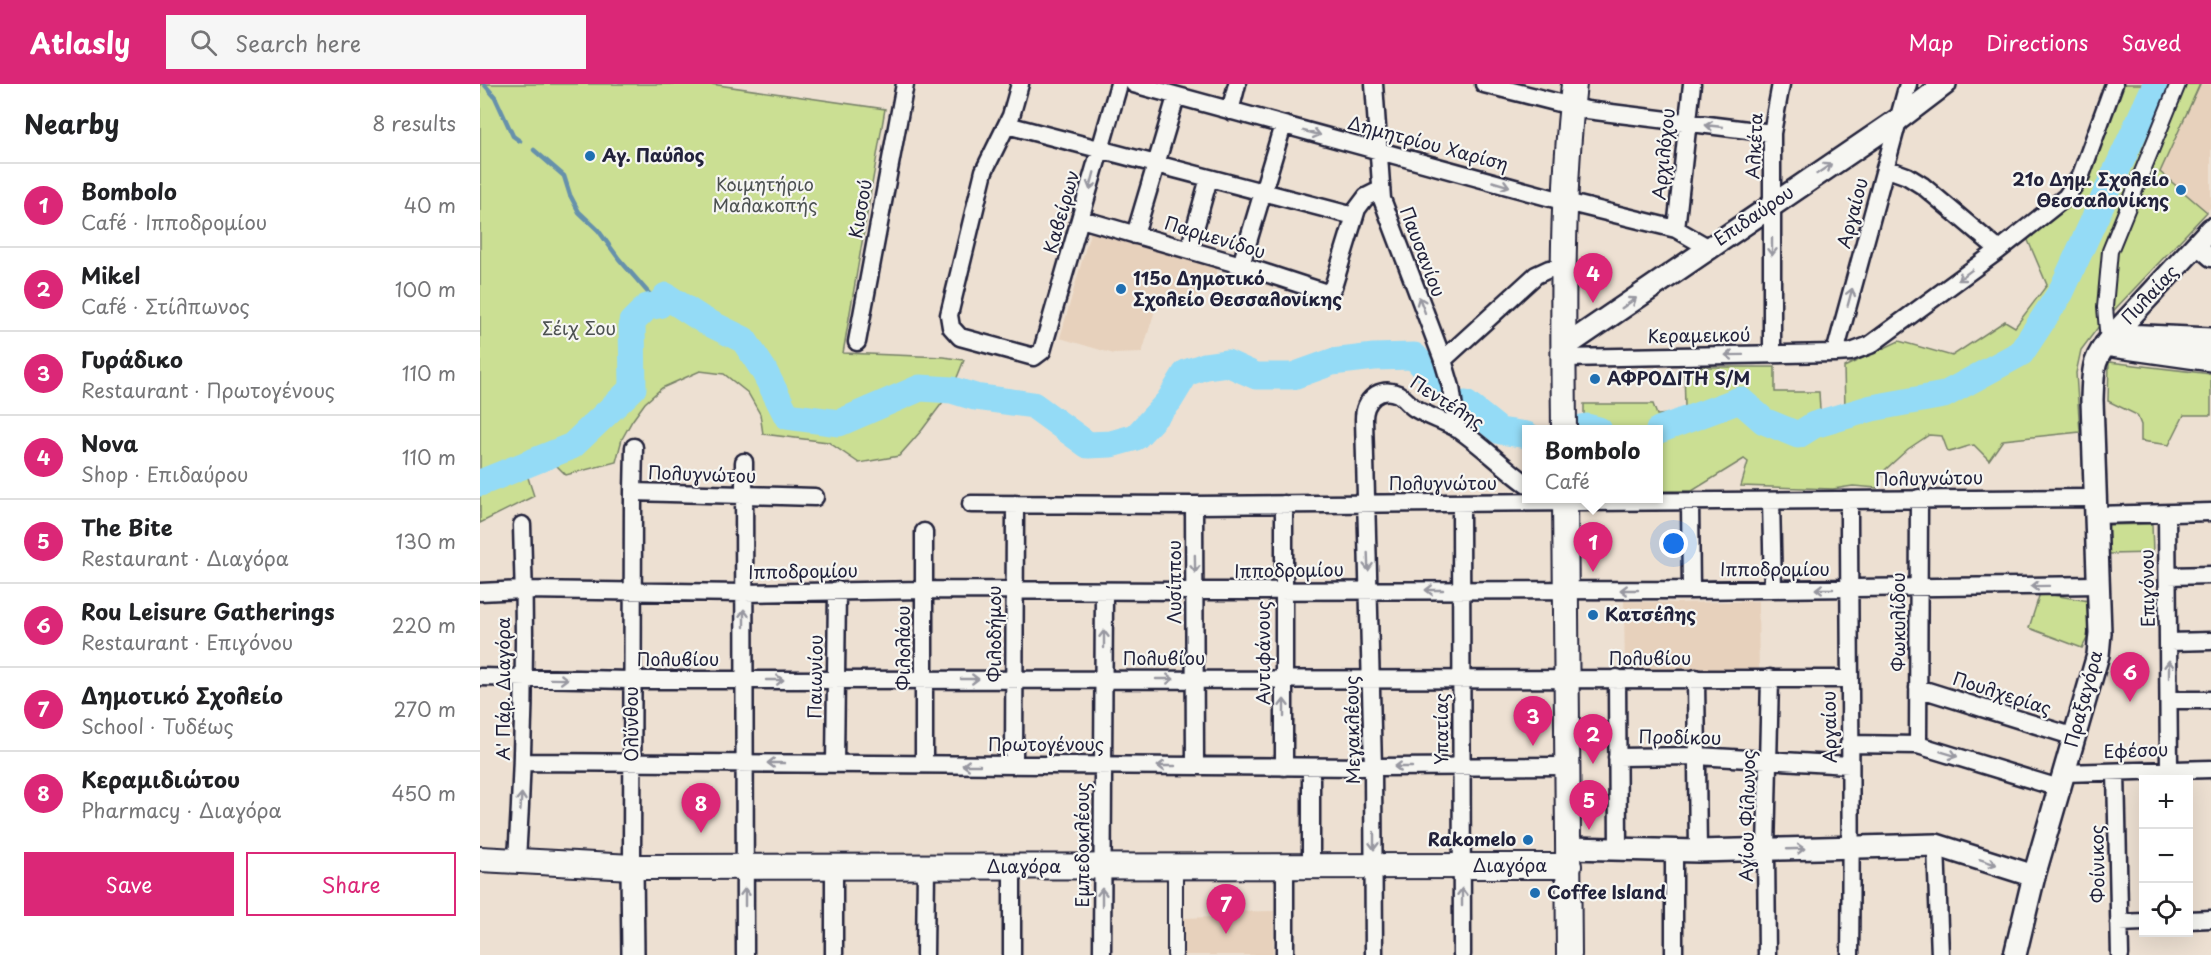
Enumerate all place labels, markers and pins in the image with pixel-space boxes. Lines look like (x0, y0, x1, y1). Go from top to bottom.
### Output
place label: Αγ. Παύλος (602, 141, 705, 168)
marker: Αγ. Παύλος (583, 149, 597, 163)
place label: 21ο Δημ. Σχολείο Θεσσαλονίκης (2012, 165, 2169, 213)
marker: 21ο Δημ. Σχολείο Θεσσαλονίκης (2174, 183, 2188, 197)
pin: 4 (1574, 254, 1612, 303)
place label: 115o Δημοτικό Σχολείο Θεσσαλονίκης (1133, 264, 1342, 312)
marker: 115o Δημοτικό Σχολείο Θεσσαλονίκης (1114, 282, 1128, 296)
place label: ΑΦΡΟΔΙΤΗ S/M (1607, 364, 1750, 391)
marker: ΑΦΡΟΔΙΤΗ S/M (1588, 372, 1602, 386)
pin: 1 (1574, 522, 1612, 572)
place label: Κατσέλης (1605, 600, 1696, 627)
marker: Κατσέλης (1586, 608, 1600, 622)
pin: 6 (2110, 652, 2150, 702)
pin: 3 (1514, 696, 1552, 746)
pin: 2 (1574, 714, 1612, 764)
pin: 5 (1570, 780, 1608, 830)
pin: 8 (682, 784, 720, 833)
place label: Rakomelo (1428, 825, 1516, 852)
marker: Rakomelo (1521, 833, 1535, 847)
place label: Coffee Island (1547, 878, 1666, 905)
pin: 7 (1206, 884, 1246, 934)
marker: Coffee Island (1528, 886, 1542, 900)

